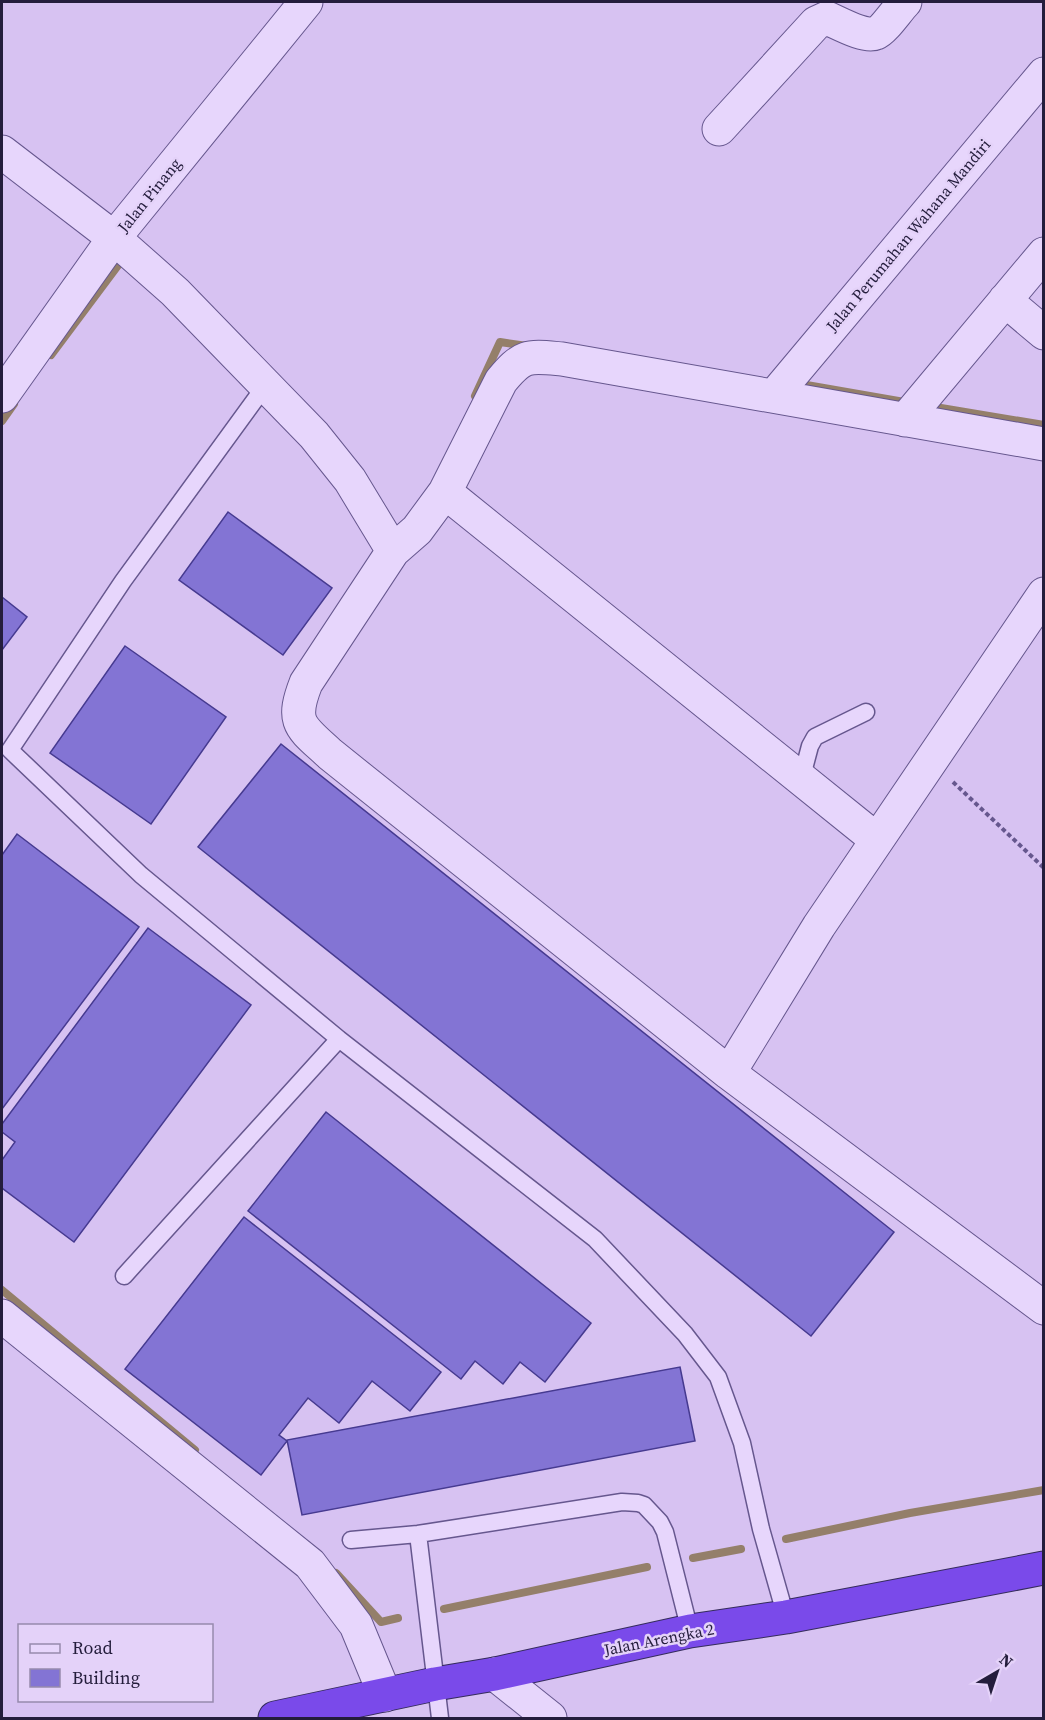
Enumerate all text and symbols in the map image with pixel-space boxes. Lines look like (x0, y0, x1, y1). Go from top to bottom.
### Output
street label: Jalan Perumahan Wahana Mandiri (820, 134, 995, 337)
street label: Jalan Pinang (112, 153, 186, 238)
street label: Jalan Arengka 2 (601, 1618, 716, 1661)
legend (18, 1624, 213, 1702)
text: Road (72, 1635, 113, 1660)
north arrow (967, 1642, 1027, 1702)
text: N (995, 1648, 1018, 1673)
text: Building (72, 1665, 140, 1690)

